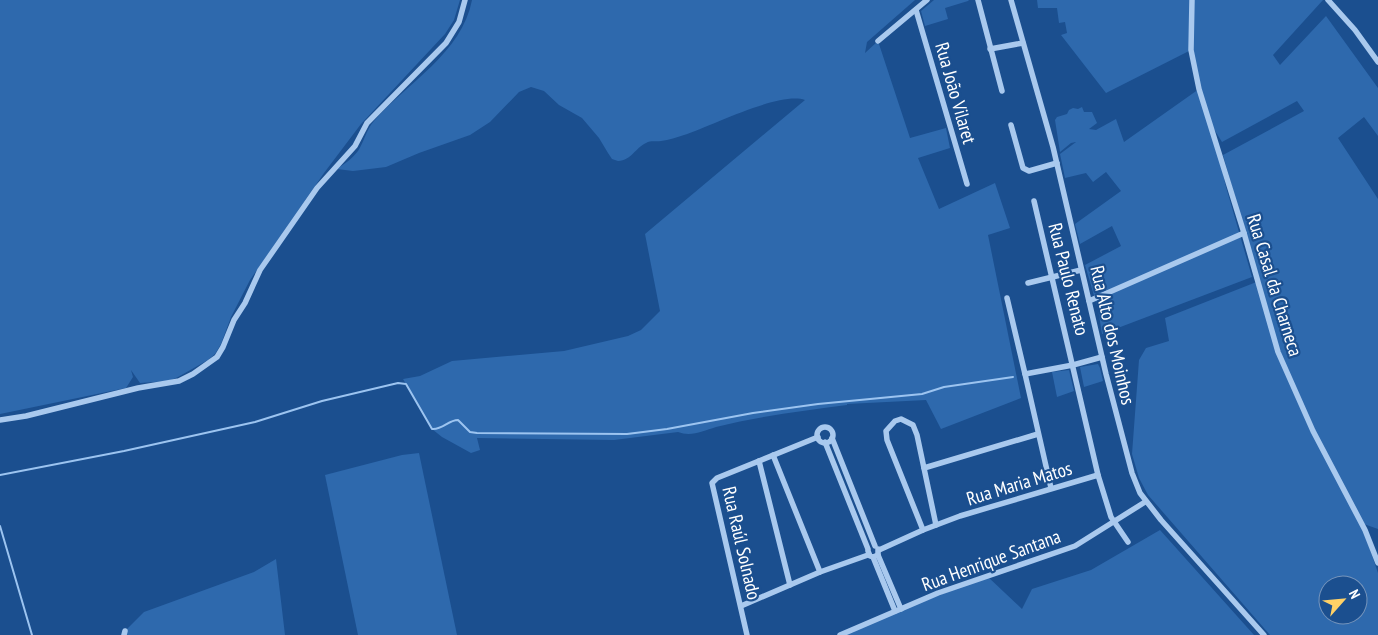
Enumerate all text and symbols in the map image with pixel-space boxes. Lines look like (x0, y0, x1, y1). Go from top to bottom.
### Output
street label: Rua João Vilaret (930, 40, 982, 147)
street label: Rua Casal da Charneca (1242, 211, 1308, 359)
street label: Rua Paulo Renato (1043, 220, 1095, 338)
street label: Rua Alto dos Moinhos (1085, 263, 1141, 407)
street label: Rua Maria Matos (963, 456, 1075, 510)
street label: Rua Raúl Solnado (717, 484, 767, 602)
street label: Rua Henrique Santana (918, 524, 1064, 596)
north arrow (1318, 575, 1368, 625)
text: N (1345, 587, 1364, 602)

